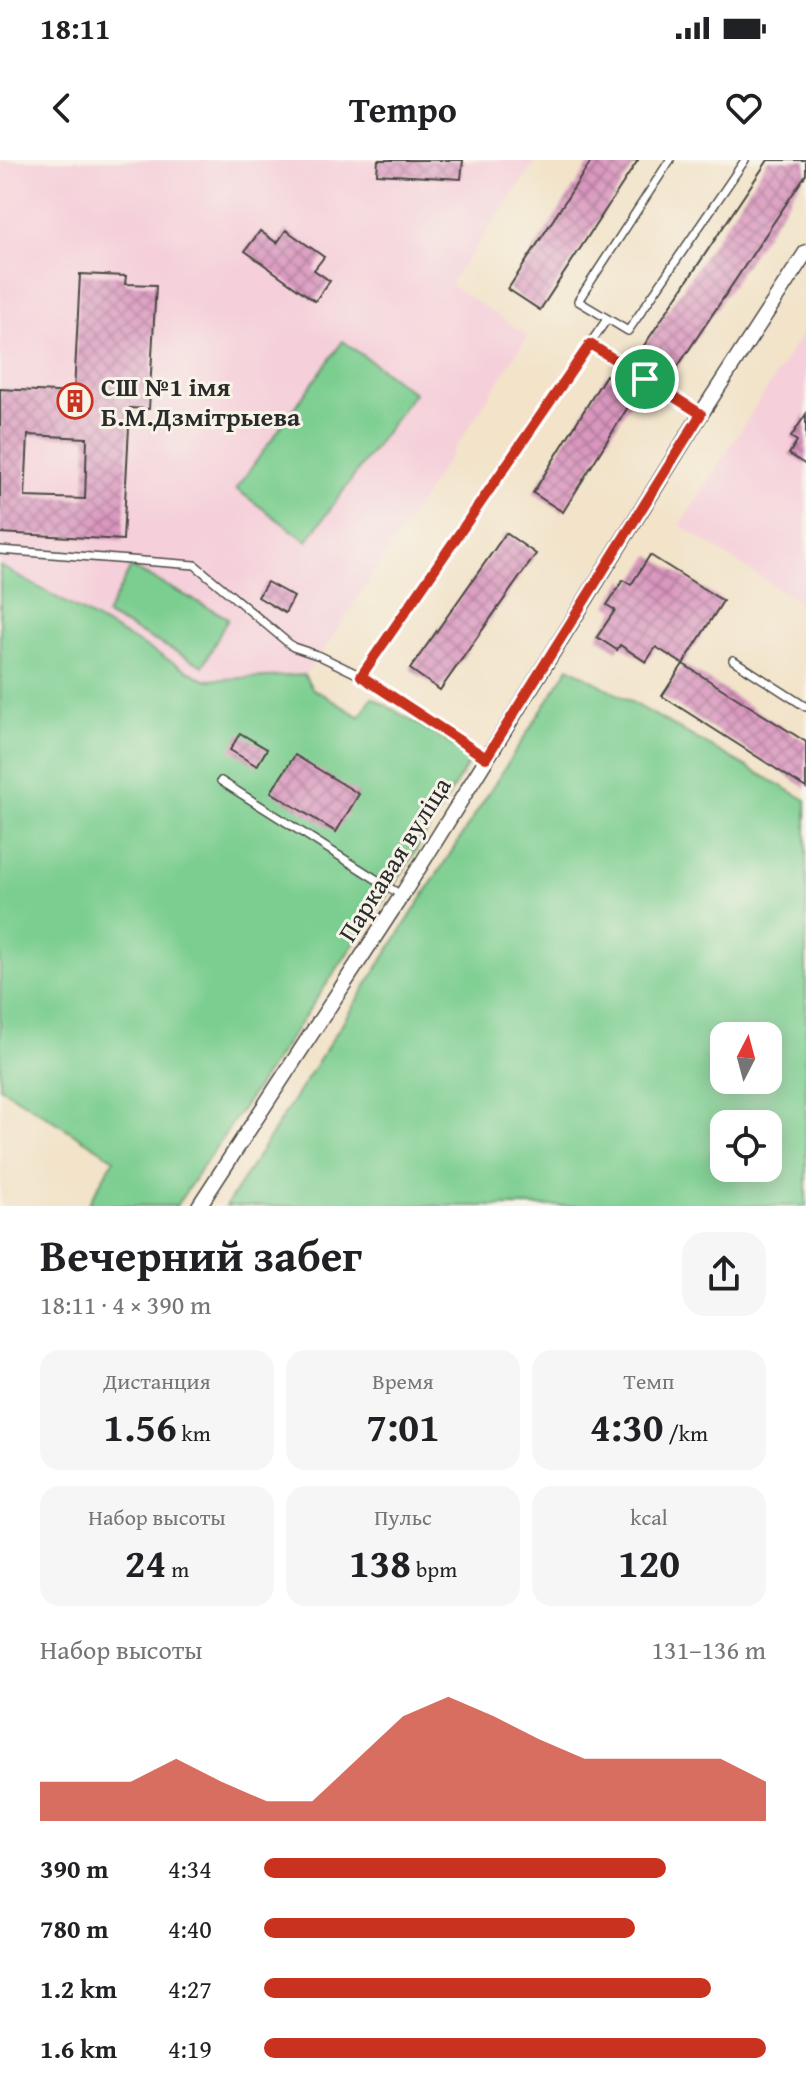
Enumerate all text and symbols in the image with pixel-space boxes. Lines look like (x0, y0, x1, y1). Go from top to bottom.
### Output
text: 18:11 (40, 6, 111, 50)
text: Tempo (349, 82, 457, 135)
icon: back (40, 86, 84, 130)
icon: heart (722, 86, 766, 130)
pin (611, 345, 679, 413)
icon: arrive (623, 357, 667, 401)
place label: СШ №1 імя Б.М.Дзмітрыева (101, 367, 301, 436)
building icon: СШ №1 імя Б.М.Дзмітрыева (56, 382, 94, 420)
street label: Паркавая вуліца (328, 769, 461, 949)
north arrow (710, 1022, 782, 1094)
map controls (710, 1022, 782, 1182)
button: locate (710, 1110, 782, 1182)
text: Вечерний забег (40, 1223, 362, 1287)
button: share (682, 1232, 766, 1316)
text: 18:11 · 4 × 390 m (40, 1285, 211, 1324)
text: Дистанция (103, 1365, 211, 1397)
text: Время (372, 1365, 434, 1397)
text: Темп (624, 1365, 674, 1397)
text: 1.56 (103, 1397, 177, 1456)
text: 7:01 (366, 1397, 440, 1456)
text: 4:30 (590, 1397, 664, 1456)
text: km (177, 1417, 211, 1449)
text: /km (664, 1417, 708, 1449)
text: Набор высоты (88, 1501, 226, 1533)
text: Пульс (374, 1501, 432, 1533)
text: kcal (630, 1501, 668, 1533)
text: 24 (125, 1533, 166, 1592)
text: 138 (349, 1533, 411, 1592)
text: 120 (618, 1533, 680, 1592)
text: m (166, 1553, 189, 1585)
text: bpm (411, 1553, 457, 1585)
text: Набор высоты (40, 1630, 202, 1669)
text: 131–136 m (652, 1630, 766, 1669)
text: 390 m (40, 1849, 108, 1888)
text: 4:34 (168, 1849, 212, 1888)
text: 780 m (40, 1909, 108, 1948)
text: 4:40 (168, 1909, 212, 1948)
text: 1.2 km (40, 1969, 117, 2008)
text: 4:27 (168, 1969, 212, 2008)
text: 1.6 km (40, 2029, 117, 2068)
text: 4:19 (168, 2029, 212, 2068)

